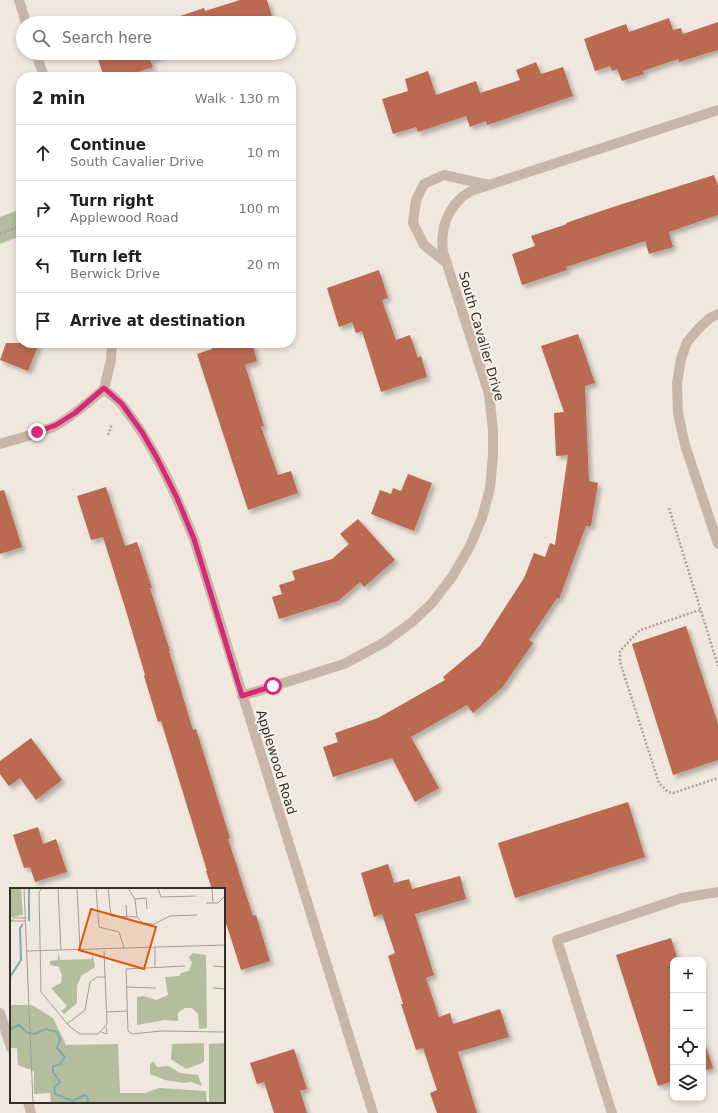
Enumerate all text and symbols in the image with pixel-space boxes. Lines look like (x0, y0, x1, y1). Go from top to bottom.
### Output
search box (16, 16, 296, 60)
icon: search (30, 27, 52, 49)
text: Search here (62, 29, 152, 47)
text: 2 min (32, 88, 85, 108)
text: Walk · 130 m (195, 91, 280, 106)
text: Continue (70, 136, 146, 154)
icon: ahead (32, 142, 54, 164)
text: 10 m (247, 145, 280, 160)
text: South Cavalier Drive (70, 154, 204, 169)
text: Turn right (70, 192, 154, 210)
icon: right (32, 198, 54, 220)
text: 100 m (238, 201, 280, 216)
text: Applewood Road (70, 210, 179, 225)
text: Turn left (70, 248, 142, 266)
icon: left (32, 254, 54, 276)
text: 20 m (247, 257, 280, 272)
text: Berwick Drive (70, 266, 160, 281)
street label: South Cavalier Drive (456, 270, 507, 403)
icon: arrive (32, 310, 54, 332)
text: Arrive at destination (70, 312, 245, 330)
route end (28, 423, 46, 441)
route start (264, 677, 282, 695)
street label: Applewood Road (253, 708, 300, 816)
inset map (10, 888, 225, 1103)
map controls (670, 957, 706, 1101)
button: + (670, 957, 706, 993)
button: − (670, 993, 706, 1029)
button: locate (670, 1029, 706, 1065)
button: layers (670, 1065, 706, 1101)

